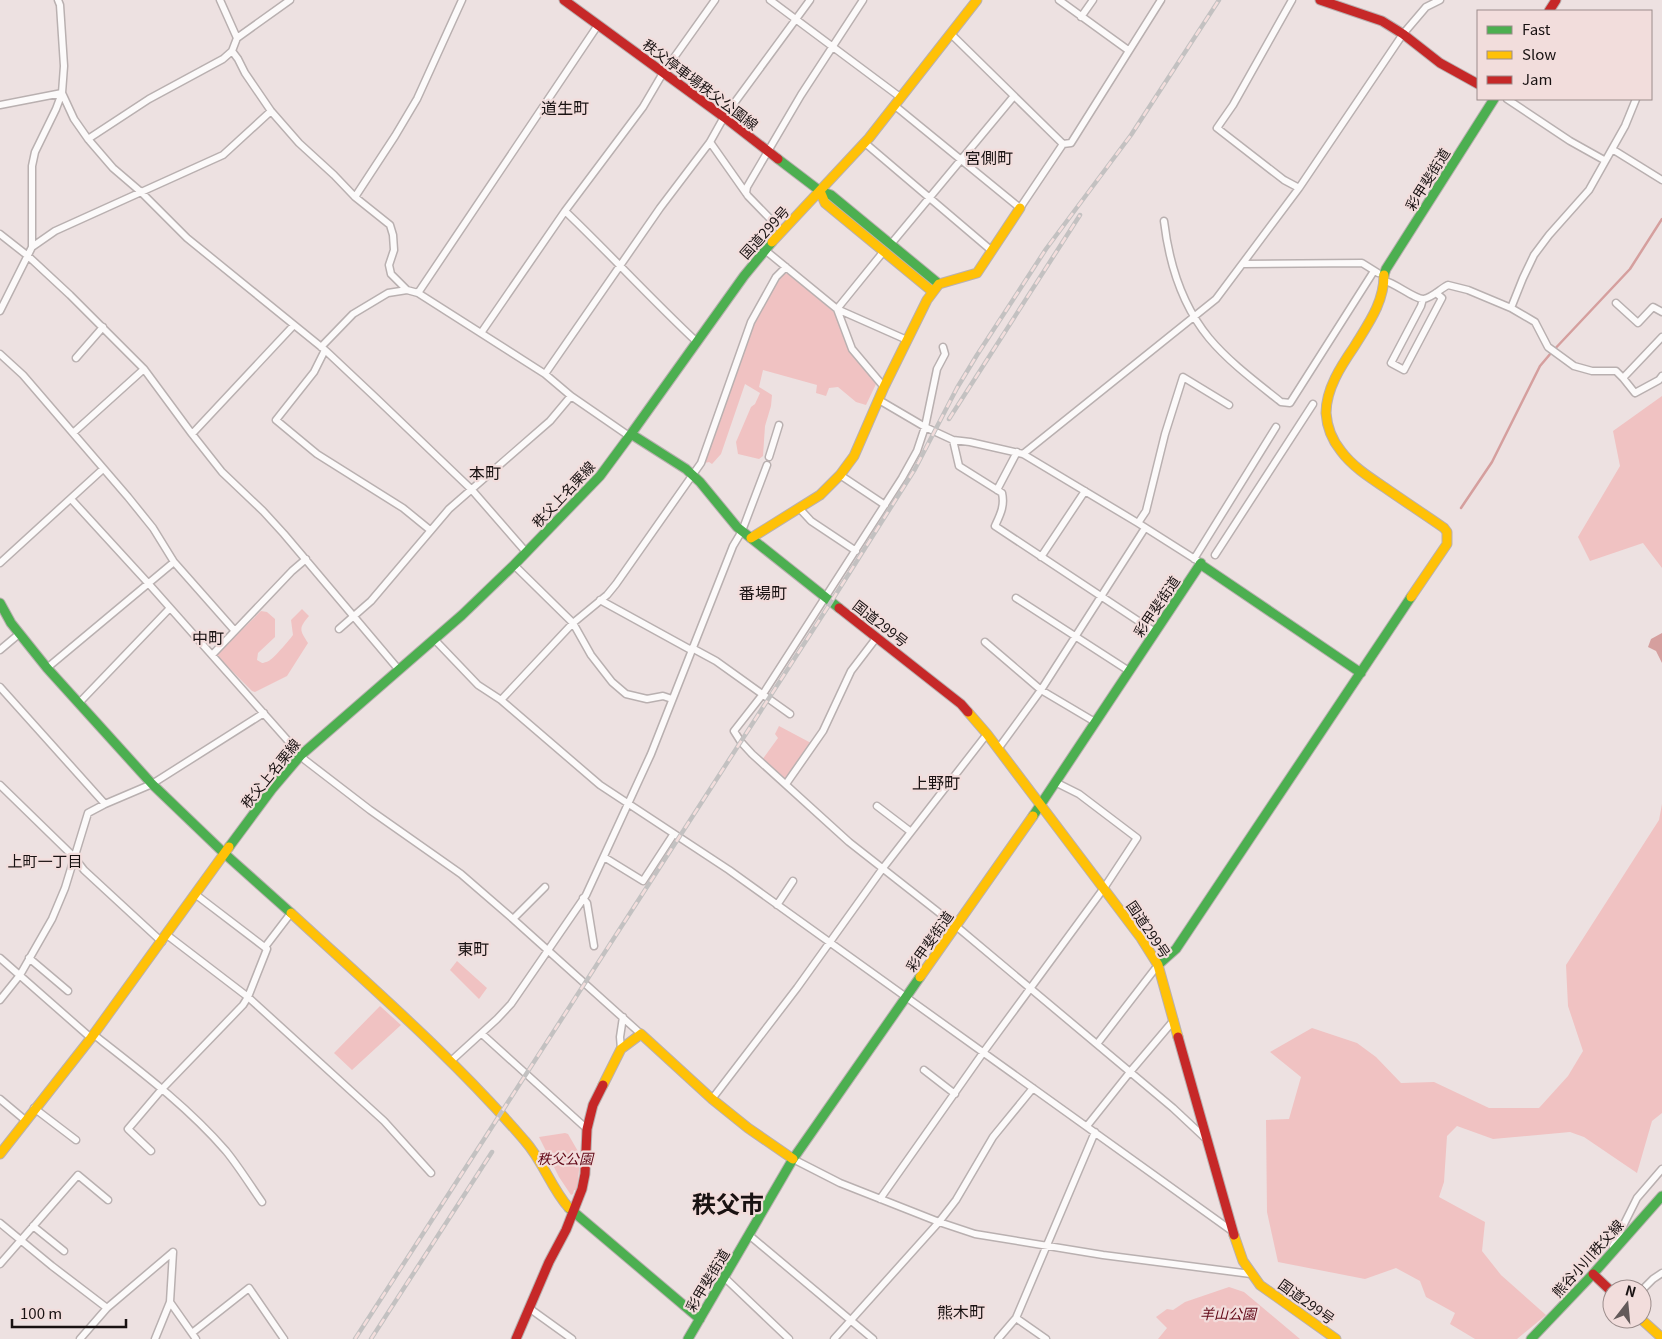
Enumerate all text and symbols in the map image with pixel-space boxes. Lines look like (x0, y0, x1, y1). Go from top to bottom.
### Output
legend (1477, 10, 1652, 100)
text: Fast (1522, 18, 1551, 39)
street label: 秩父停車場秩父公園線 (639, 34, 763, 134)
text: Slow (1522, 43, 1556, 64)
text: Jam (1522, 68, 1552, 89)
district label: 道生町 (541, 95, 589, 119)
street label: 彩甲斐街道 (1400, 144, 1454, 214)
district label: 宮側町 (965, 145, 1013, 169)
street label: 国道299号 (735, 201, 793, 263)
street label: 秩父上名栗線 (527, 456, 599, 532)
district label: 本町 (469, 460, 501, 484)
street label: 彩甲斐街道 (1128, 571, 1184, 641)
district label: 番場町 (739, 580, 787, 604)
street label: 国道299号 (849, 595, 913, 651)
district label: 中町 (192, 625, 224, 649)
street label: 秩父上名栗線 (236, 734, 304, 812)
district label: 上野町 (912, 770, 960, 794)
district label: 上町一丁目 (7, 850, 83, 871)
street label: 国道299号 (1122, 896, 1176, 962)
street label: 彩甲斐街道 (901, 907, 957, 975)
district label: 東町 (457, 936, 489, 960)
park label: 秩父公園 (537, 1148, 595, 1168)
district label: 秩父市 (692, 1185, 764, 1220)
street label: 熊谷小川秩父線 (1547, 1215, 1627, 1301)
street label: 彩甲斐街道 (680, 1245, 734, 1315)
street label: 国道299号 (1275, 1274, 1339, 1328)
north arrow (1602, 1279, 1652, 1329)
text: N (1623, 1279, 1639, 1302)
scale bar (12, 1296, 126, 1328)
district label: 熊木町 (937, 1299, 985, 1323)
text: 100 m (20, 1302, 62, 1323)
park label: 羊山公園 (1200, 1303, 1258, 1323)

